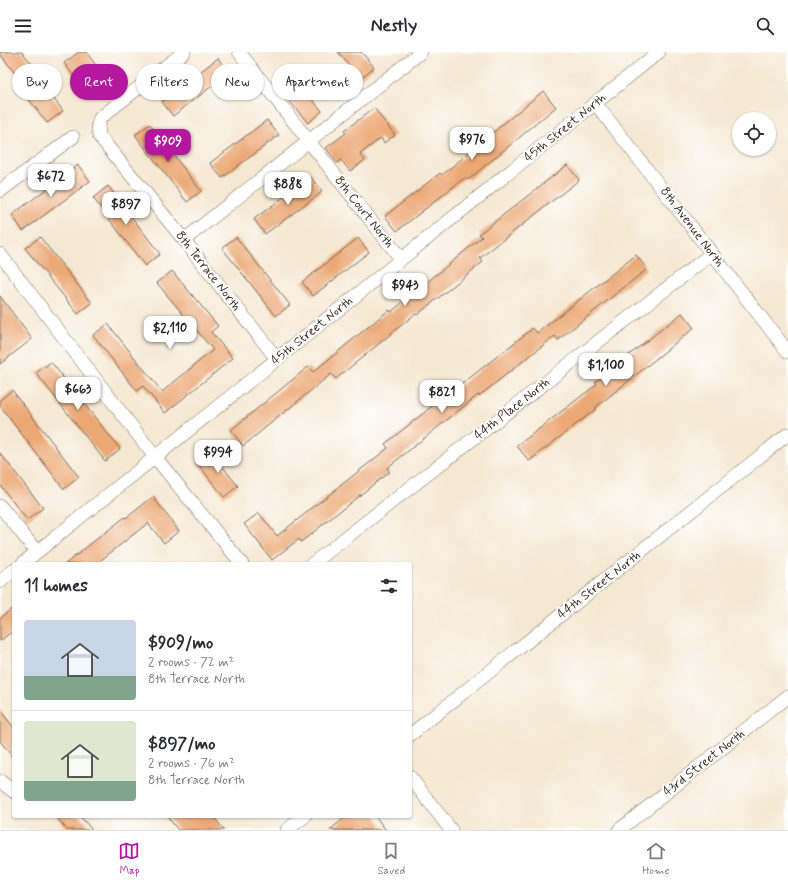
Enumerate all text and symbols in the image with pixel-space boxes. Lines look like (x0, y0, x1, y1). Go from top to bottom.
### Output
text: Nestly (371, 14, 417, 38)
icon: menu (12, 15, 34, 37)
icon: search (754, 15, 776, 37)
chip: Buy (12, 64, 62, 100)
chip: Rent (70, 64, 128, 100)
chip: Filters (136, 64, 203, 100)
chip: New (211, 64, 264, 100)
chip: Apartment (272, 64, 363, 100)
street label: 45th Street North (521, 90, 609, 166)
map controls (732, 112, 776, 156)
button: locate (732, 112, 776, 156)
pin: $976 (448, 127, 496, 161)
pin: $909 (144, 129, 192, 163)
text: $976 (459, 131, 485, 148)
text: $909 (154, 133, 182, 150)
pin: $672 (27, 164, 75, 198)
text: $672 (37, 168, 65, 185)
pin: $888 (264, 172, 312, 206)
street label: 8th Court North (331, 173, 397, 251)
text: $888 (273, 176, 303, 193)
street label: 8th Avenue North (656, 184, 728, 270)
pin: $897 (102, 192, 150, 226)
text: $897 (111, 196, 141, 213)
street label: 8th Terrace North (171, 228, 245, 314)
pin: $943 (381, 273, 429, 307)
text: $943 (391, 277, 419, 294)
street label: 45th Street North (268, 293, 356, 369)
pin: $2,110 (137, 316, 203, 350)
text: $2,110 (153, 320, 187, 337)
pin: $1,100 (573, 353, 639, 387)
text: $1,100 (588, 357, 624, 374)
street label: 44th Place North (471, 374, 553, 444)
pin: $663 (54, 377, 102, 411)
pin: $821 (418, 380, 466, 414)
text: $663 (65, 381, 91, 398)
text: $821 (429, 384, 455, 401)
pin: $994 (194, 440, 242, 474)
text: $994 (203, 444, 233, 461)
street label: 44th Street North (554, 547, 644, 623)
text: 11 homes (24, 575, 88, 597)
icon: filters (378, 575, 400, 597)
text: $909/mo (148, 632, 213, 654)
icon: home (56, 636, 104, 684)
text: 2 rooms · 72 m² (148, 654, 234, 671)
text: 8th Terrace North (148, 671, 245, 688)
street label: 43rd Street North (660, 726, 748, 800)
text: $897/mo (148, 733, 215, 755)
icon: home (56, 737, 104, 785)
text: 2 rooms · 76 m² (148, 755, 235, 772)
text: 8th Terrace North (148, 772, 245, 789)
tab: Map (118, 840, 140, 878)
tab: Saved (377, 840, 405, 878)
tab: Home (642, 840, 670, 878)

